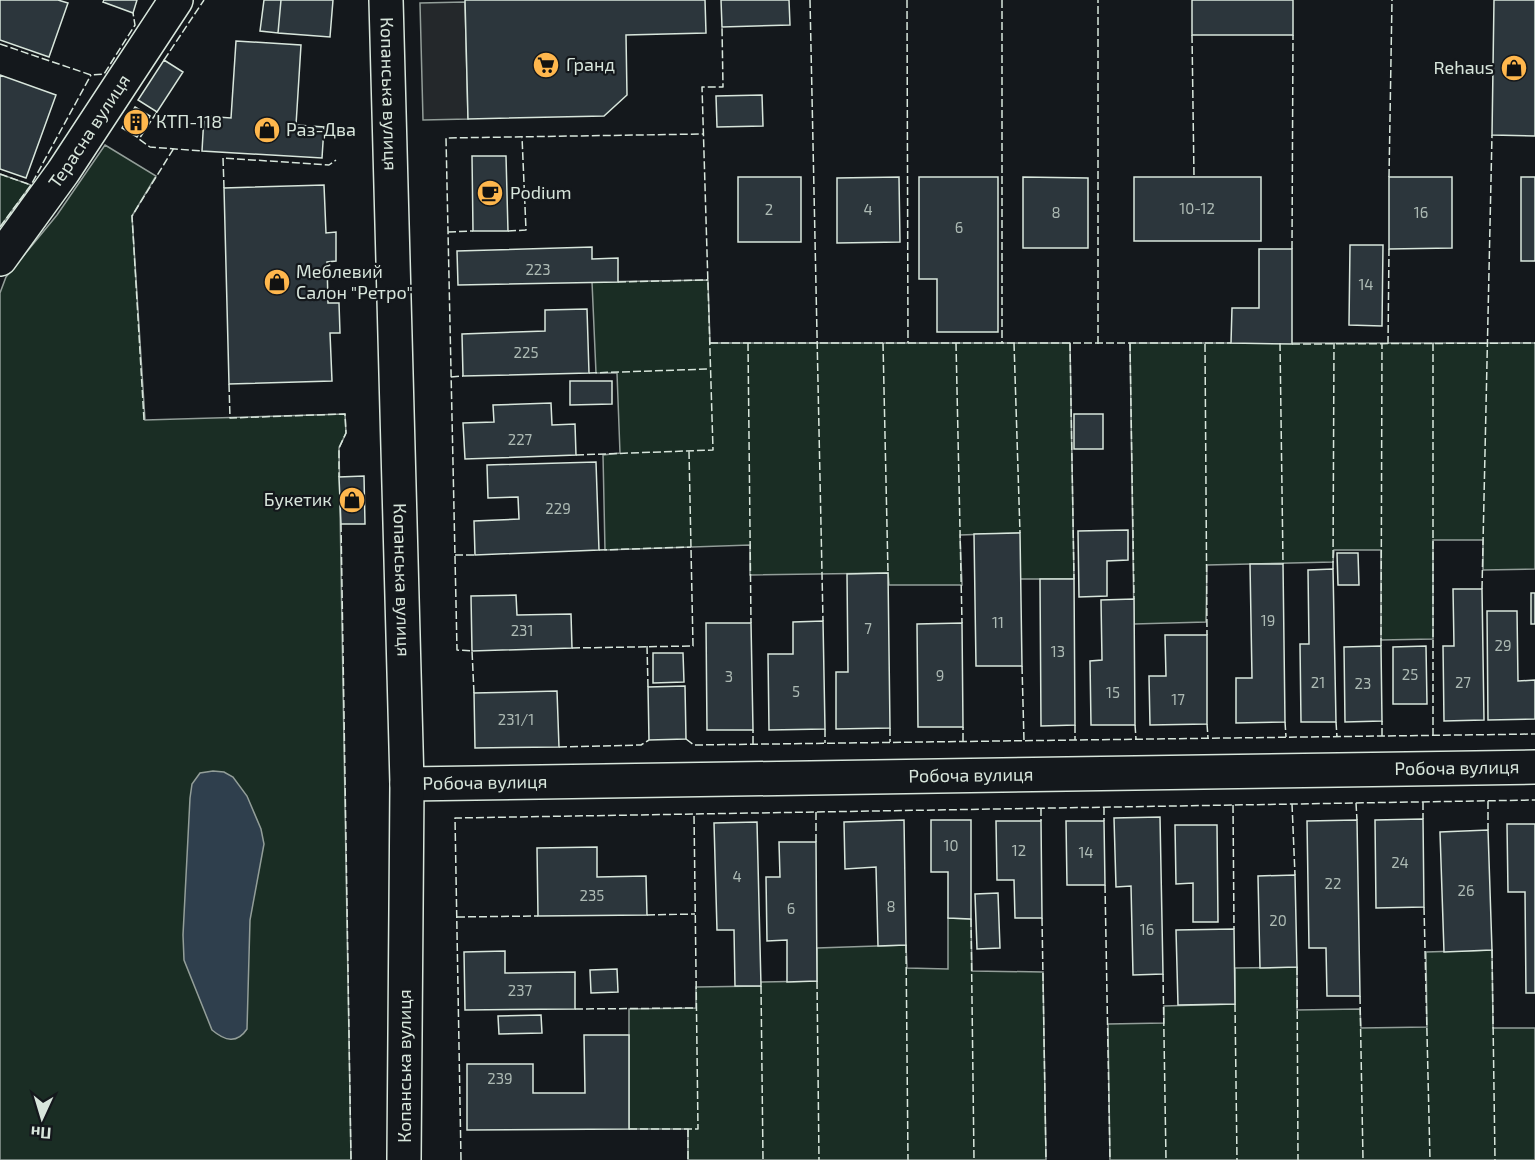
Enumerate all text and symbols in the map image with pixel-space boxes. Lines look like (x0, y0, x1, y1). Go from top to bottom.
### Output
street label: Копанська вулиця (376, 17, 403, 171)
supermarket icon: Гранд (531, 50, 561, 80)
place label: Гранд (566, 53, 615, 75)
shop icon: Rehaus (1499, 53, 1529, 83)
place label: Rehaus (1434, 56, 1494, 78)
street label: Терасна вулиця (43, 70, 134, 192)
building icon: КТП-118 (121, 107, 151, 137)
place label: КТП-118 (156, 110, 222, 132)
shop icon: Раз-Два (252, 115, 282, 145)
place label: Раз-Два (286, 118, 356, 140)
cafe icon: Podium (475, 178, 505, 208)
place label: Podium (510, 181, 572, 203)
house number: 10-12 (1179, 199, 1215, 217)
house number: 2 (765, 200, 773, 218)
house number: 4 (863, 200, 873, 218)
house number: 8 (1051, 203, 1061, 221)
house number: 16 (1414, 203, 1428, 221)
house number: 6 (955, 218, 963, 236)
place label: Меблевий Салон "Ретро" (296, 260, 413, 303)
house number: 223 (525, 260, 551, 278)
shop icon: Меблевий Салон "Ретро" (262, 267, 292, 297)
house number: 14 (1358, 275, 1374, 293)
house number: 225 (514, 343, 538, 361)
house number: 227 (508, 430, 533, 448)
shop icon: Букетик (337, 485, 367, 515)
place label: Букетик (264, 488, 332, 510)
house number: 229 (545, 499, 571, 517)
street label: Копанська вулиця (389, 503, 416, 657)
house number: 19 (1261, 611, 1275, 629)
house number: 11 (992, 613, 1004, 631)
house number: 7 (864, 619, 872, 637)
house number: 231 (511, 621, 533, 639)
house number: 29 (1494, 636, 1512, 654)
house number: 13 (1051, 642, 1065, 660)
house number: 25 (1402, 665, 1418, 683)
house number: 9 (936, 666, 944, 684)
house number: 3 (725, 667, 733, 685)
house number: 21 (1311, 673, 1325, 691)
house number: 27 (1455, 673, 1471, 691)
house number: 23 (1355, 674, 1371, 692)
house number: 5 (792, 682, 800, 700)
house number: 15 (1106, 683, 1120, 701)
house number: 17 (1171, 690, 1185, 708)
house number: 231/1 (498, 710, 534, 728)
street label: Робоча вулиця (1394, 755, 1520, 779)
street label: Робоча вулиця (908, 763, 1034, 786)
street label: Робоча вулиця (422, 770, 548, 794)
house number: 10 (943, 836, 959, 854)
house number: 12 (1012, 841, 1026, 859)
house number: 14 (1078, 843, 1094, 861)
house number: 24 (1391, 853, 1409, 871)
house number: 4 (732, 867, 742, 885)
house number: 22 (1325, 874, 1341, 892)
house number: 26 (1457, 881, 1475, 899)
house number: 235 (580, 886, 604, 904)
house number: 8 (886, 897, 896, 915)
house number: 6 (787, 899, 795, 917)
house number: 20 (1269, 911, 1287, 929)
house number: 16 (1140, 920, 1154, 938)
house number: 237 (508, 981, 533, 999)
street label: Копанська вулиця (393, 989, 415, 1143)
house number: 239 (487, 1069, 513, 1087)
north arrow (12, 1088, 72, 1148)
text: Пн (30, 1123, 52, 1144)

